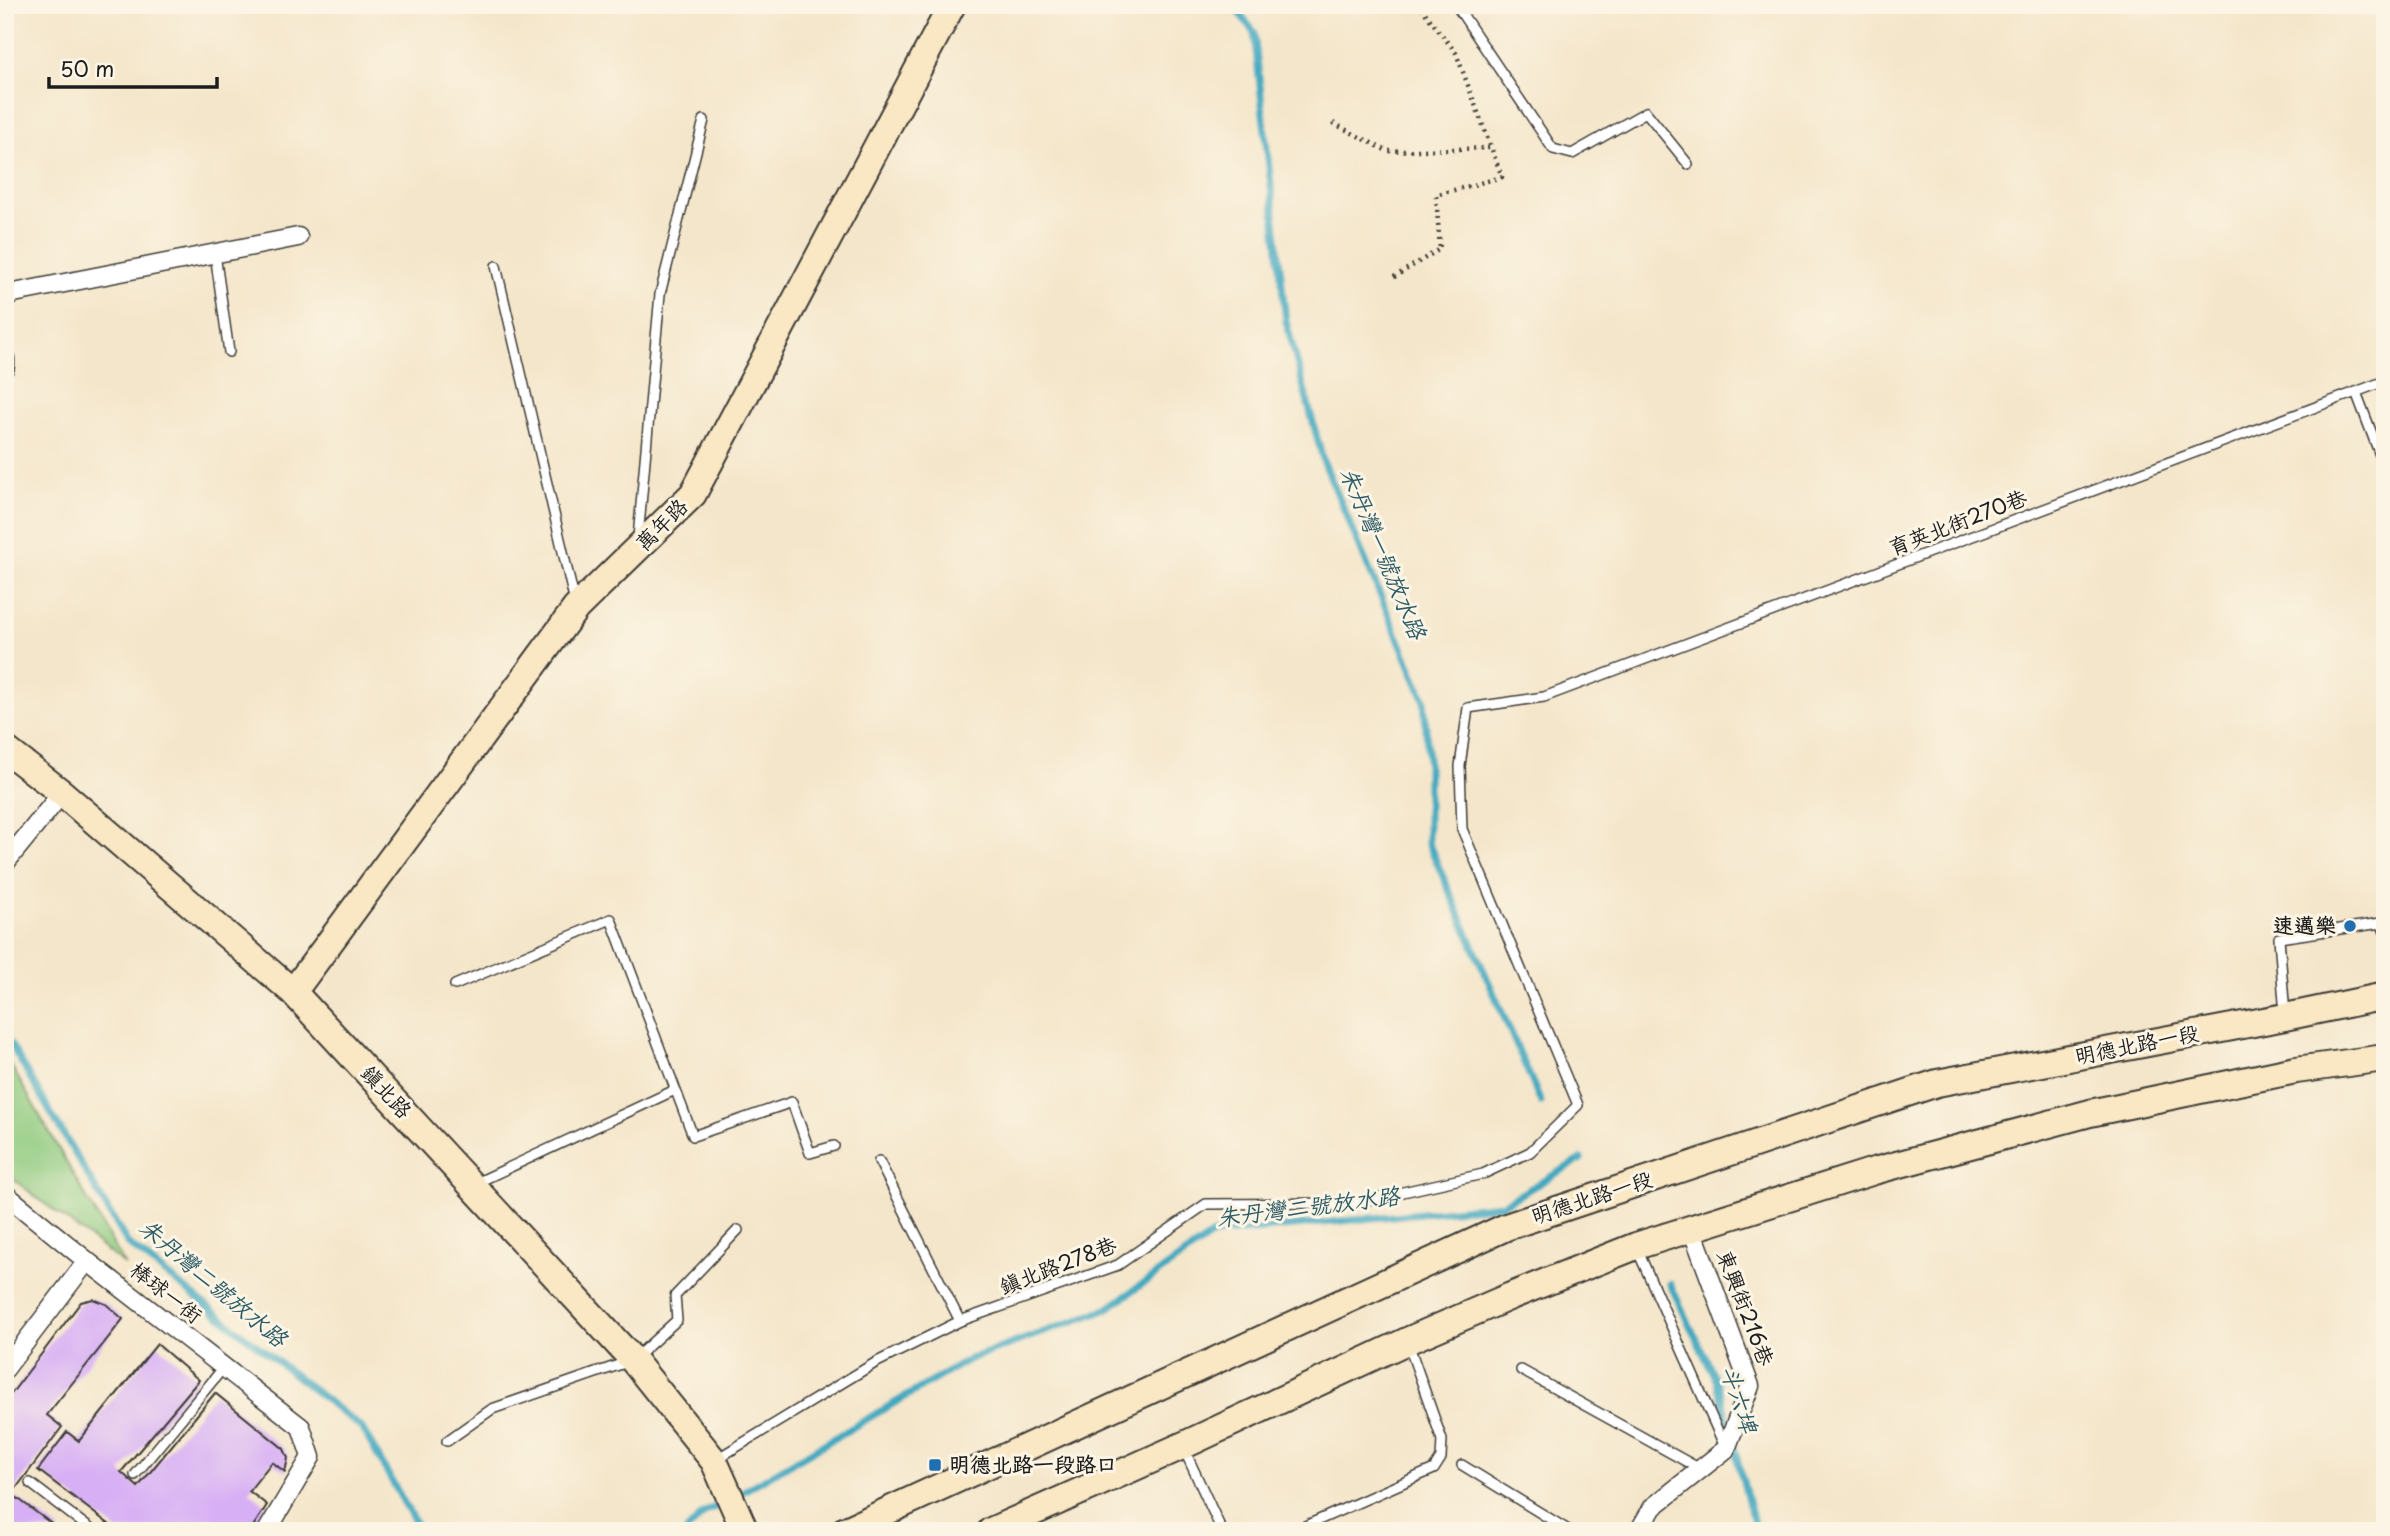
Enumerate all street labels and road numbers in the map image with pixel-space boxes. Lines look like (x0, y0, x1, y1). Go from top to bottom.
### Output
street label: 育英北街270巷 (1883, 480, 2031, 562)
street label: 萬年路 (627, 490, 694, 557)
street label: 明德北路一段 (2072, 1015, 2202, 1071)
street label: 鎮北路 (354, 1057, 421, 1125)
street label: 明德北路一段 (1527, 1161, 1656, 1231)
street label: 鎮北路278巷 (994, 1227, 1121, 1301)
street label: 東興街216巷 (1710, 1245, 1784, 1370)
street label: 棒球一街 (124, 1253, 210, 1330)

